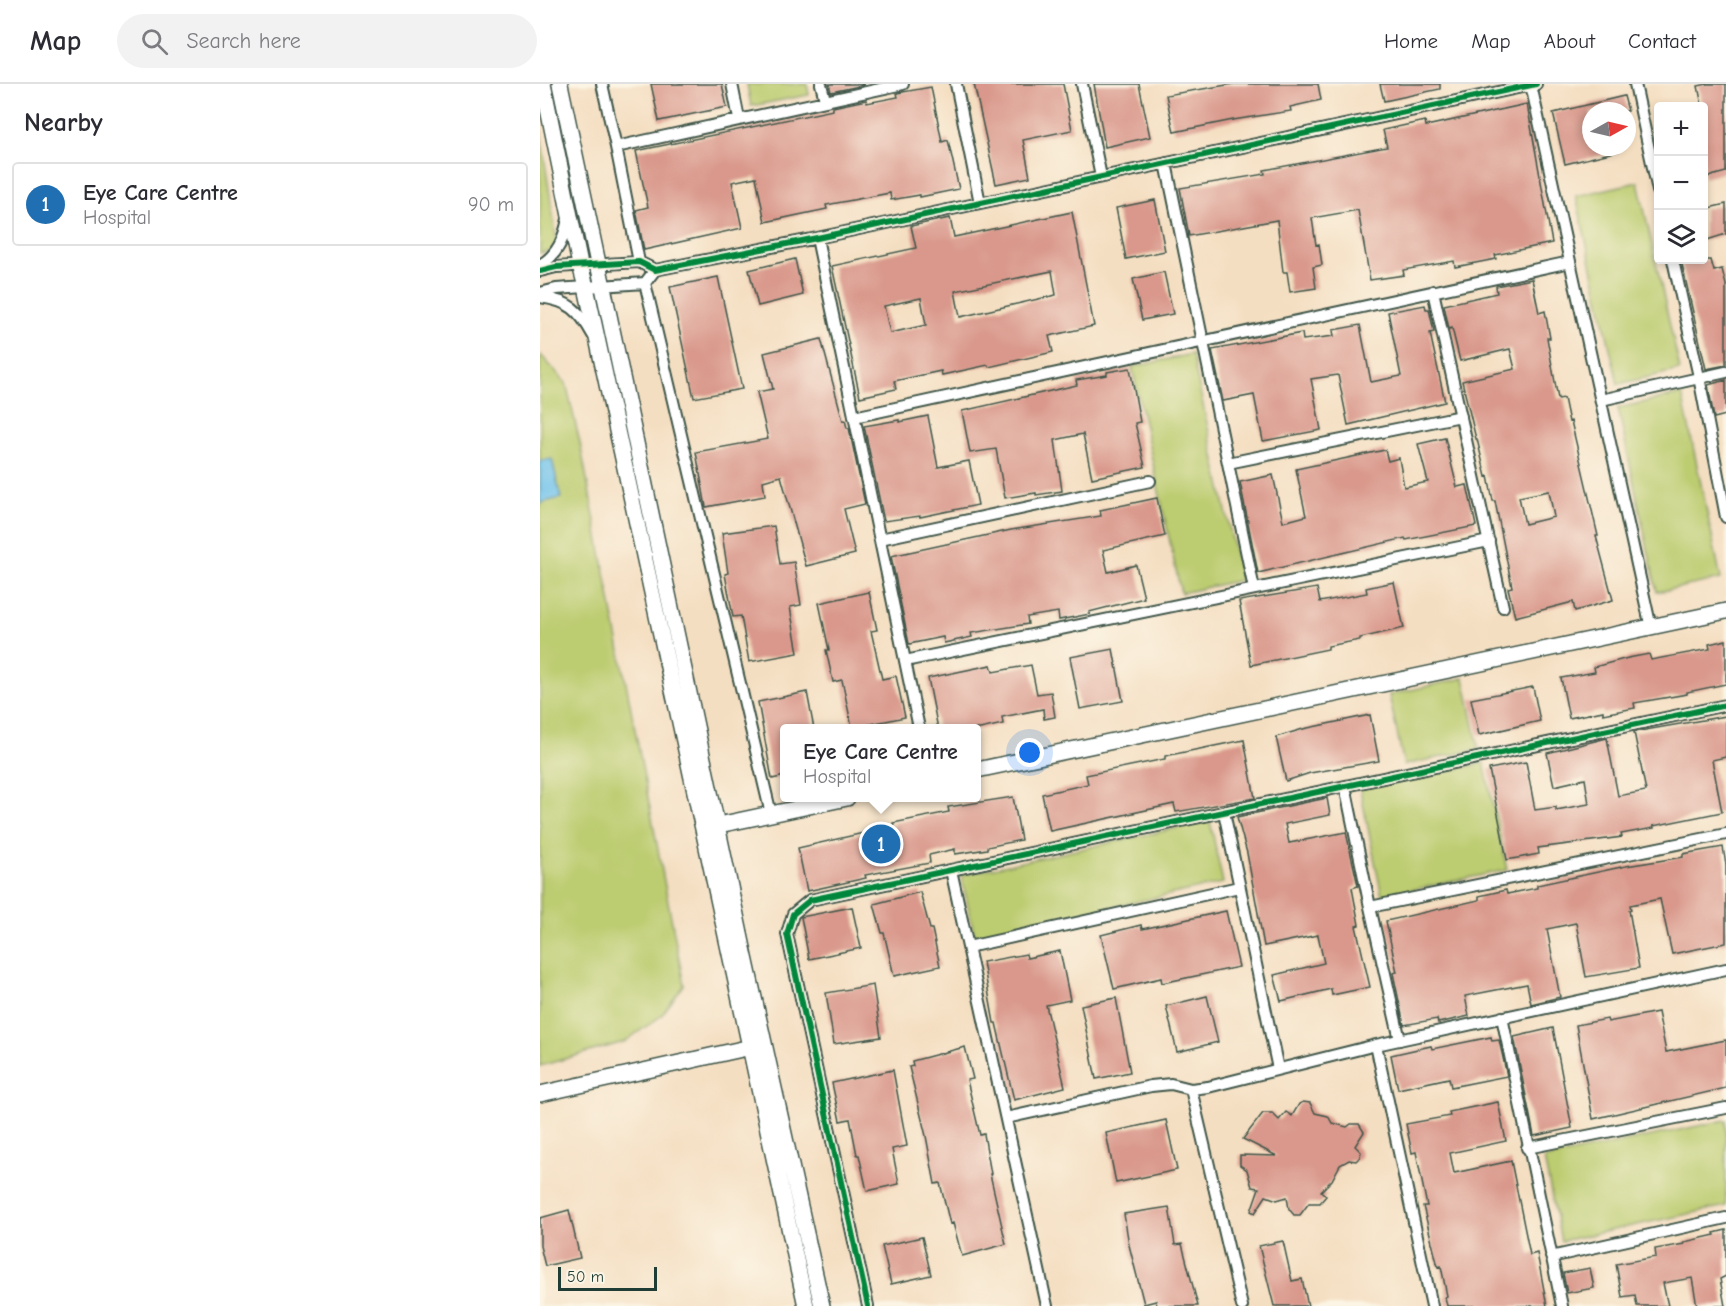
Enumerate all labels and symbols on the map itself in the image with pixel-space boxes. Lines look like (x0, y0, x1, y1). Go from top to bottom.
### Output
north arrow (1582, 102, 1636, 156)
your location (1015, 738, 1044, 767)
pin: 1 (862, 822, 900, 867)
scale bar (558, 1264, 657, 1292)

